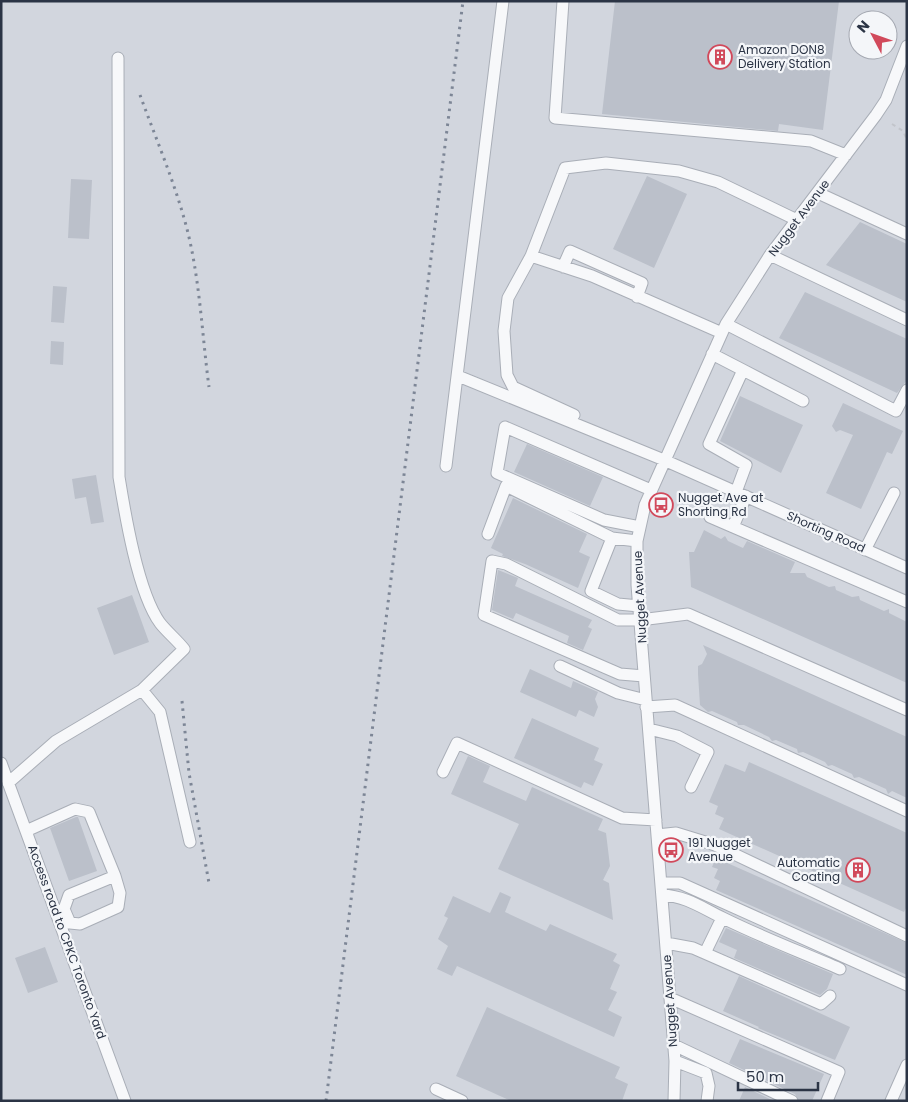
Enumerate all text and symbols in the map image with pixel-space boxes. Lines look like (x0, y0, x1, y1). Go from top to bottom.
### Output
north arrow (848, 10, 898, 60)
text: N (852, 16, 874, 37)
place label: Amazon DON8 Delivery Station (738, 41, 831, 72)
building icon: Amazon DON8 Delivery Station (707, 44, 733, 70)
street label: Nugget Avenue (764, 176, 833, 260)
place label: Nugget Ave at Shorting Rd (678, 489, 763, 520)
bus stop icon: Nugget Ave at Shorting Rd (648, 492, 674, 518)
street label: Shorting Road (784, 507, 868, 556)
street label: Nugget Avenue (629, 550, 650, 644)
place label: 191 Nugget Avenue (688, 834, 751, 865)
bus stop icon: 191 Nugget Avenue (658, 837, 684, 863)
street label: Access road to CPKC Toronto Yard (24, 842, 111, 1041)
place label: Automatic Coating (777, 854, 840, 885)
building icon: Automatic Coating (845, 857, 871, 883)
street label: Nugget Avenue (658, 954, 681, 1048)
scale bar (738, 1060, 818, 1092)
text: 50 m (746, 1066, 784, 1087)

